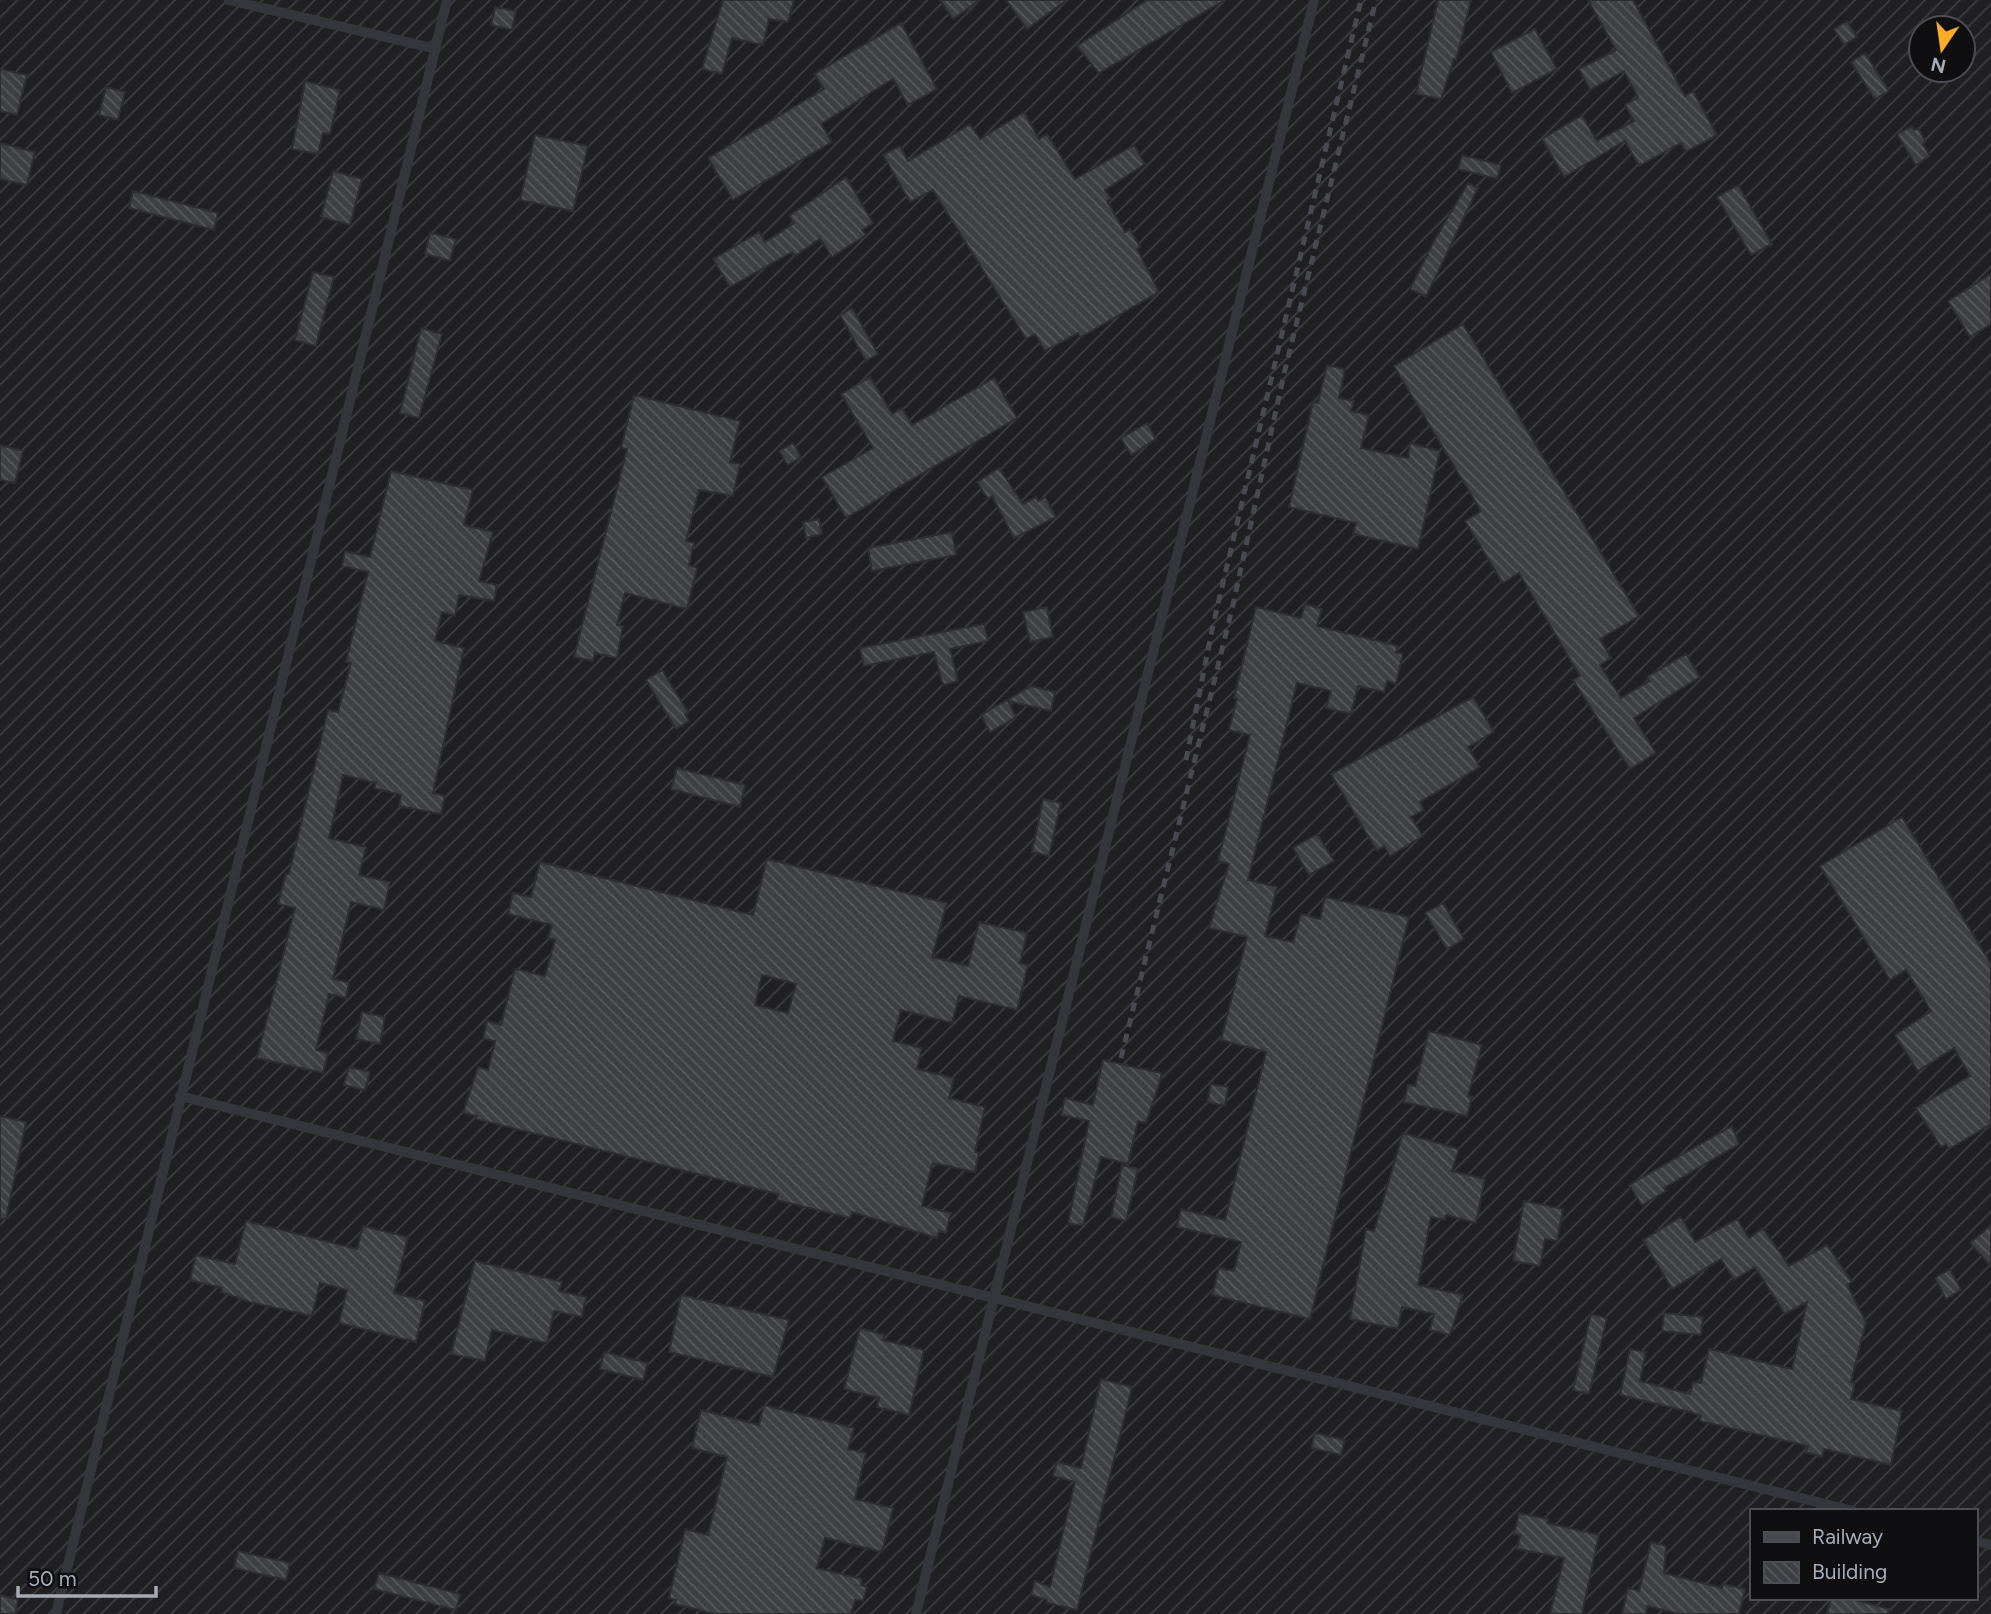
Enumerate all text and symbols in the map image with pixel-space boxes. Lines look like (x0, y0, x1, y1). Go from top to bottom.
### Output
north arrow (1907, 14, 1977, 84)
text: N (1929, 52, 1948, 78)
legend (1750, 1509, 1977, 1600)
text: Railway (1812, 1524, 1883, 1549)
scale bar (18, 1554, 156, 1598)
text: Building (1812, 1559, 1887, 1584)
text: 50 m (28, 1566, 77, 1591)

